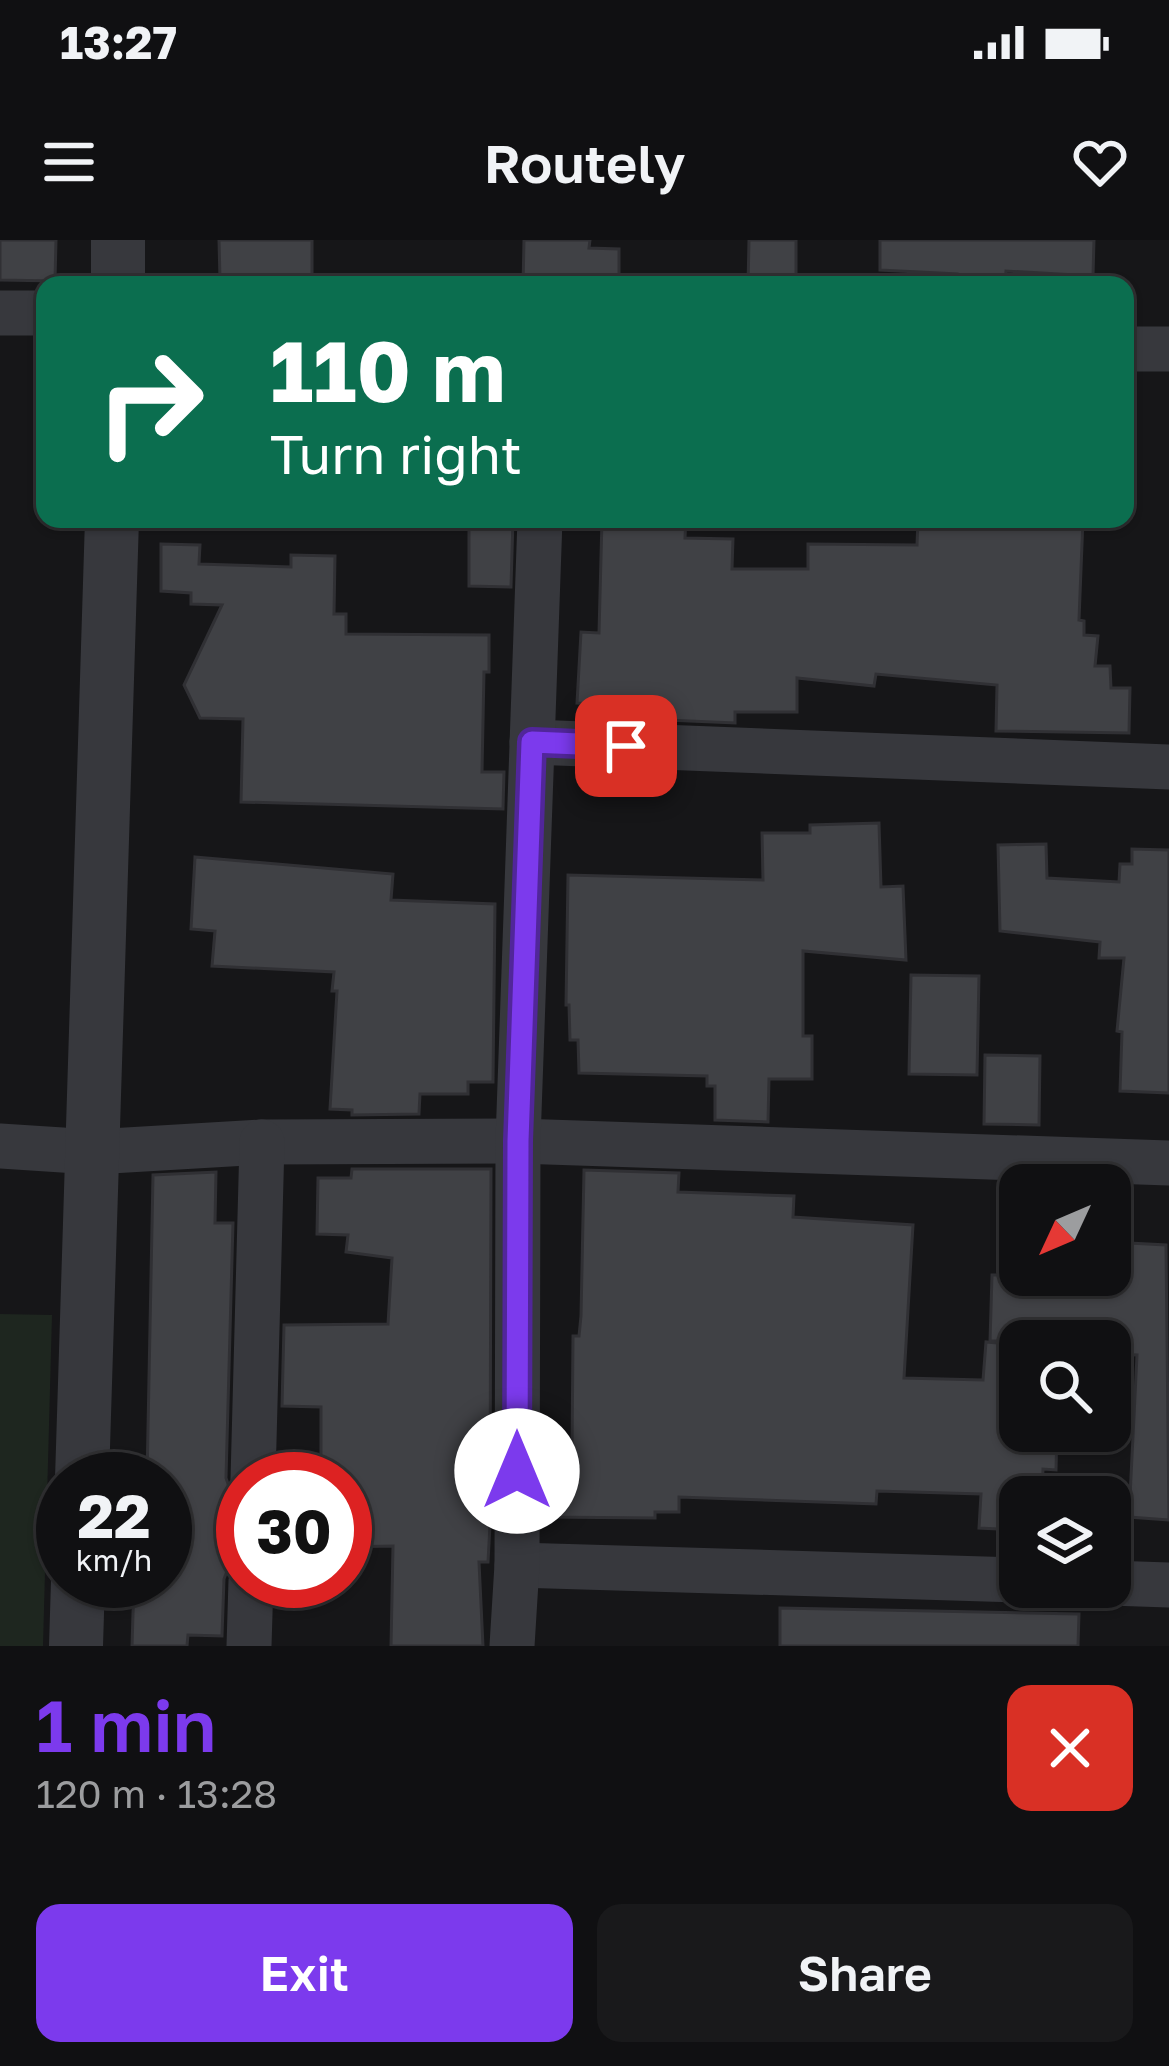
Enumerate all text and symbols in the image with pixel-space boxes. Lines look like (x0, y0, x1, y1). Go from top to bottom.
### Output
text: 13:27 (60, 15, 177, 69)
icon: menu (36, 129, 102, 195)
icon: heart (1067, 129, 1133, 195)
text: Routely (484, 130, 685, 195)
text: 110 m (270, 320, 506, 420)
icon: right (72, 324, 228, 480)
text: Turn right (270, 421, 522, 486)
pin (575, 695, 677, 797)
icon: arrive (593, 713, 659, 779)
north arrow (999, 1164, 1131, 1296)
map controls (999, 1164, 1131, 1608)
button: search (999, 1320, 1131, 1452)
position arrow (454, 1408, 580, 1534)
speed limit sign: 30 (216, 1452, 372, 1608)
button: layers (999, 1476, 1131, 1608)
text: 22 (77, 1479, 151, 1551)
text: km/h (76, 1542, 152, 1578)
text: 1 min (36, 1681, 216, 1768)
button: close (1007, 1685, 1133, 1811)
text: 120 m · 13:28 (36, 1770, 277, 1817)
button: Exit (36, 1904, 573, 2042)
button: Share (597, 1904, 1133, 2042)

